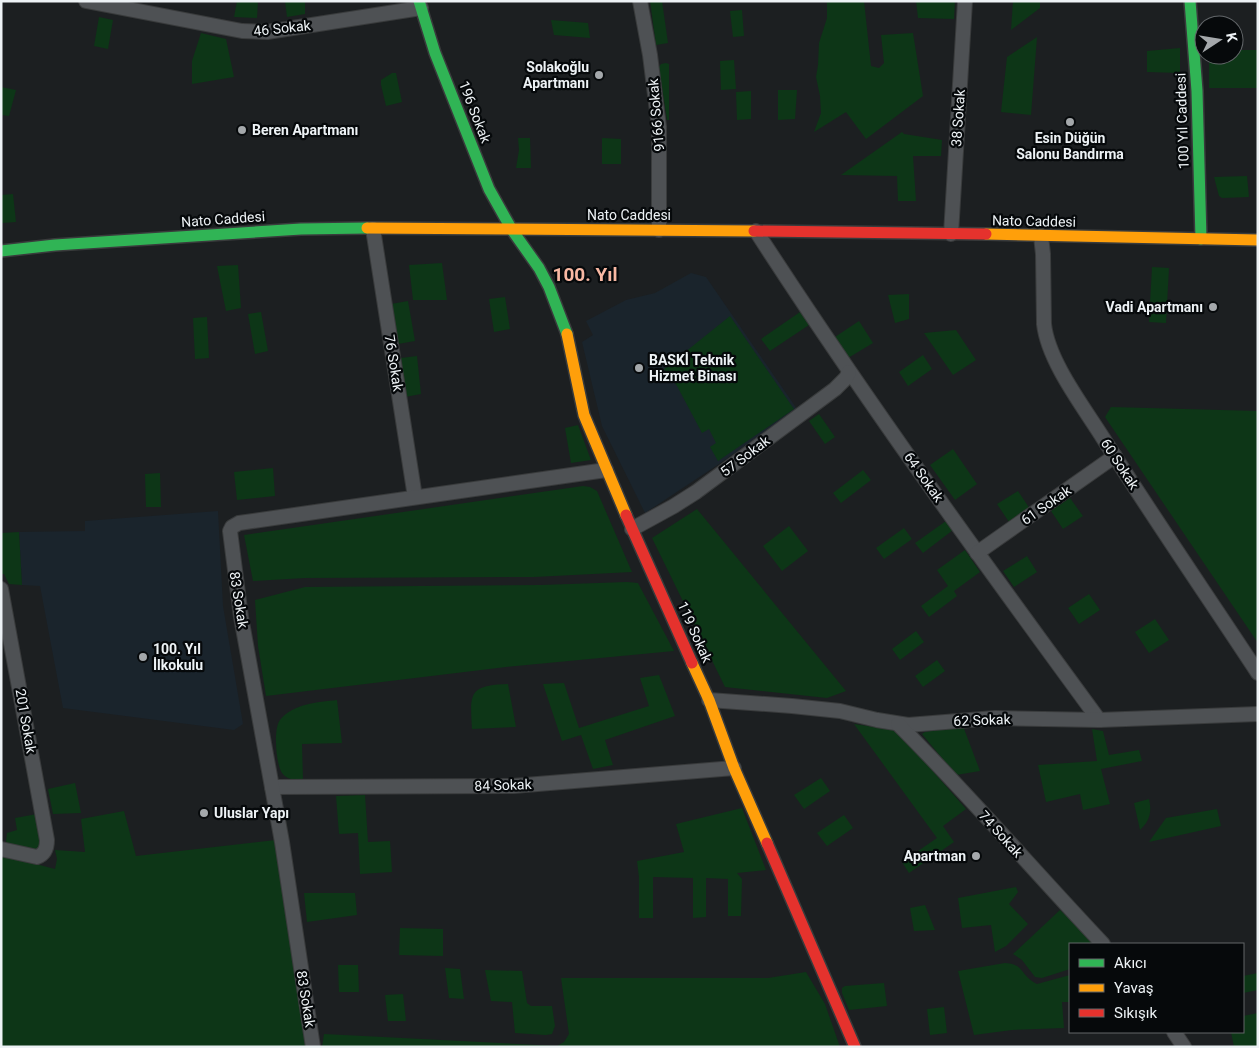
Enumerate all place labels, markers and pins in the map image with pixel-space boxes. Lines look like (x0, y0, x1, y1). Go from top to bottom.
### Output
place label: Solakoğlu Apartmanı (523, 59, 589, 91)
marker: Solakoğlu Apartmanı (593, 69, 605, 81)
marker: Esin Düğün Salonu Bandırma (1064, 116, 1076, 128)
place label: Beren Apartmanı (252, 122, 358, 138)
marker: Beren Apartmanı (236, 124, 248, 136)
place label: Esin Düğün Salonu Bandırma (1016, 130, 1124, 162)
place label: Vadi Apartmanı (1106, 299, 1203, 315)
marker: Vadi Apartmanı (1207, 301, 1219, 313)
place label: BASKİ Teknik Hizmet Binası (649, 352, 737, 384)
marker: BASKİ Teknik Hizmet Binası (633, 362, 645, 374)
place label: 100. Yıl İlkokulu (153, 641, 203, 673)
marker: 100. Yıl İlkokulu (137, 651, 149, 663)
place label: Uluslar Yapı (214, 805, 289, 821)
marker: Uluslar Yapı (198, 807, 210, 819)
place label: Apartman (904, 848, 966, 864)
marker: Apartman (970, 850, 982, 862)

